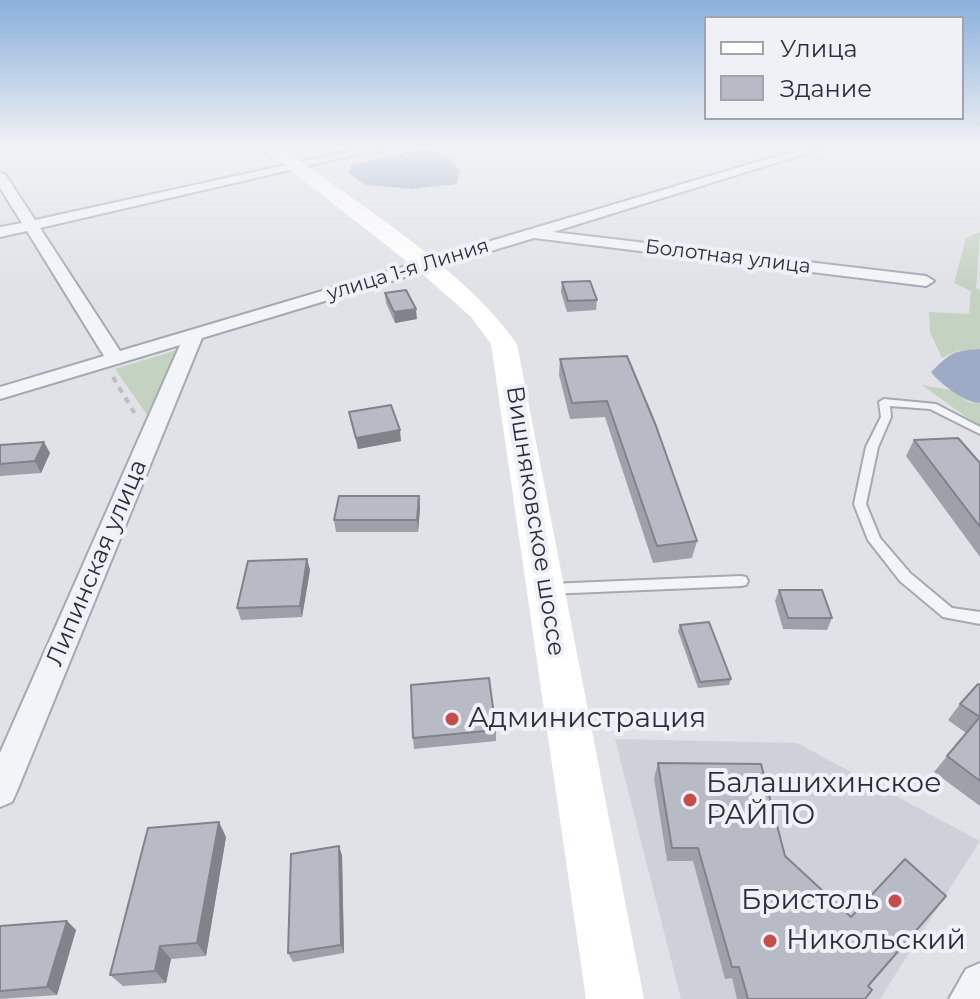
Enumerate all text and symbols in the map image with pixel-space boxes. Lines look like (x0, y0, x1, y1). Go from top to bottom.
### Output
legend (704, 16, 964, 120)
text: Улица (780, 34, 858, 63)
text: Здание (780, 74, 872, 103)
street label: улица 1-я Линия (324, 234, 492, 306)
street label: Болотная улица (644, 235, 812, 279)
street label: Вишняковское шоссе (499, 384, 571, 658)
street label: Липинская улица (41, 456, 153, 670)
place label: Администрация (468, 702, 706, 736)
marker: Администрация (443, 710, 461, 728)
place label: Балашихинское РАЙПО (706, 767, 941, 833)
marker: Балашихинское РАЙПО (681, 791, 699, 809)
place label: Бристоль (741, 884, 879, 918)
marker: Бристоль (886, 892, 904, 910)
place label: Никольский (786, 924, 966, 958)
marker: Никольский (761, 932, 779, 950)

